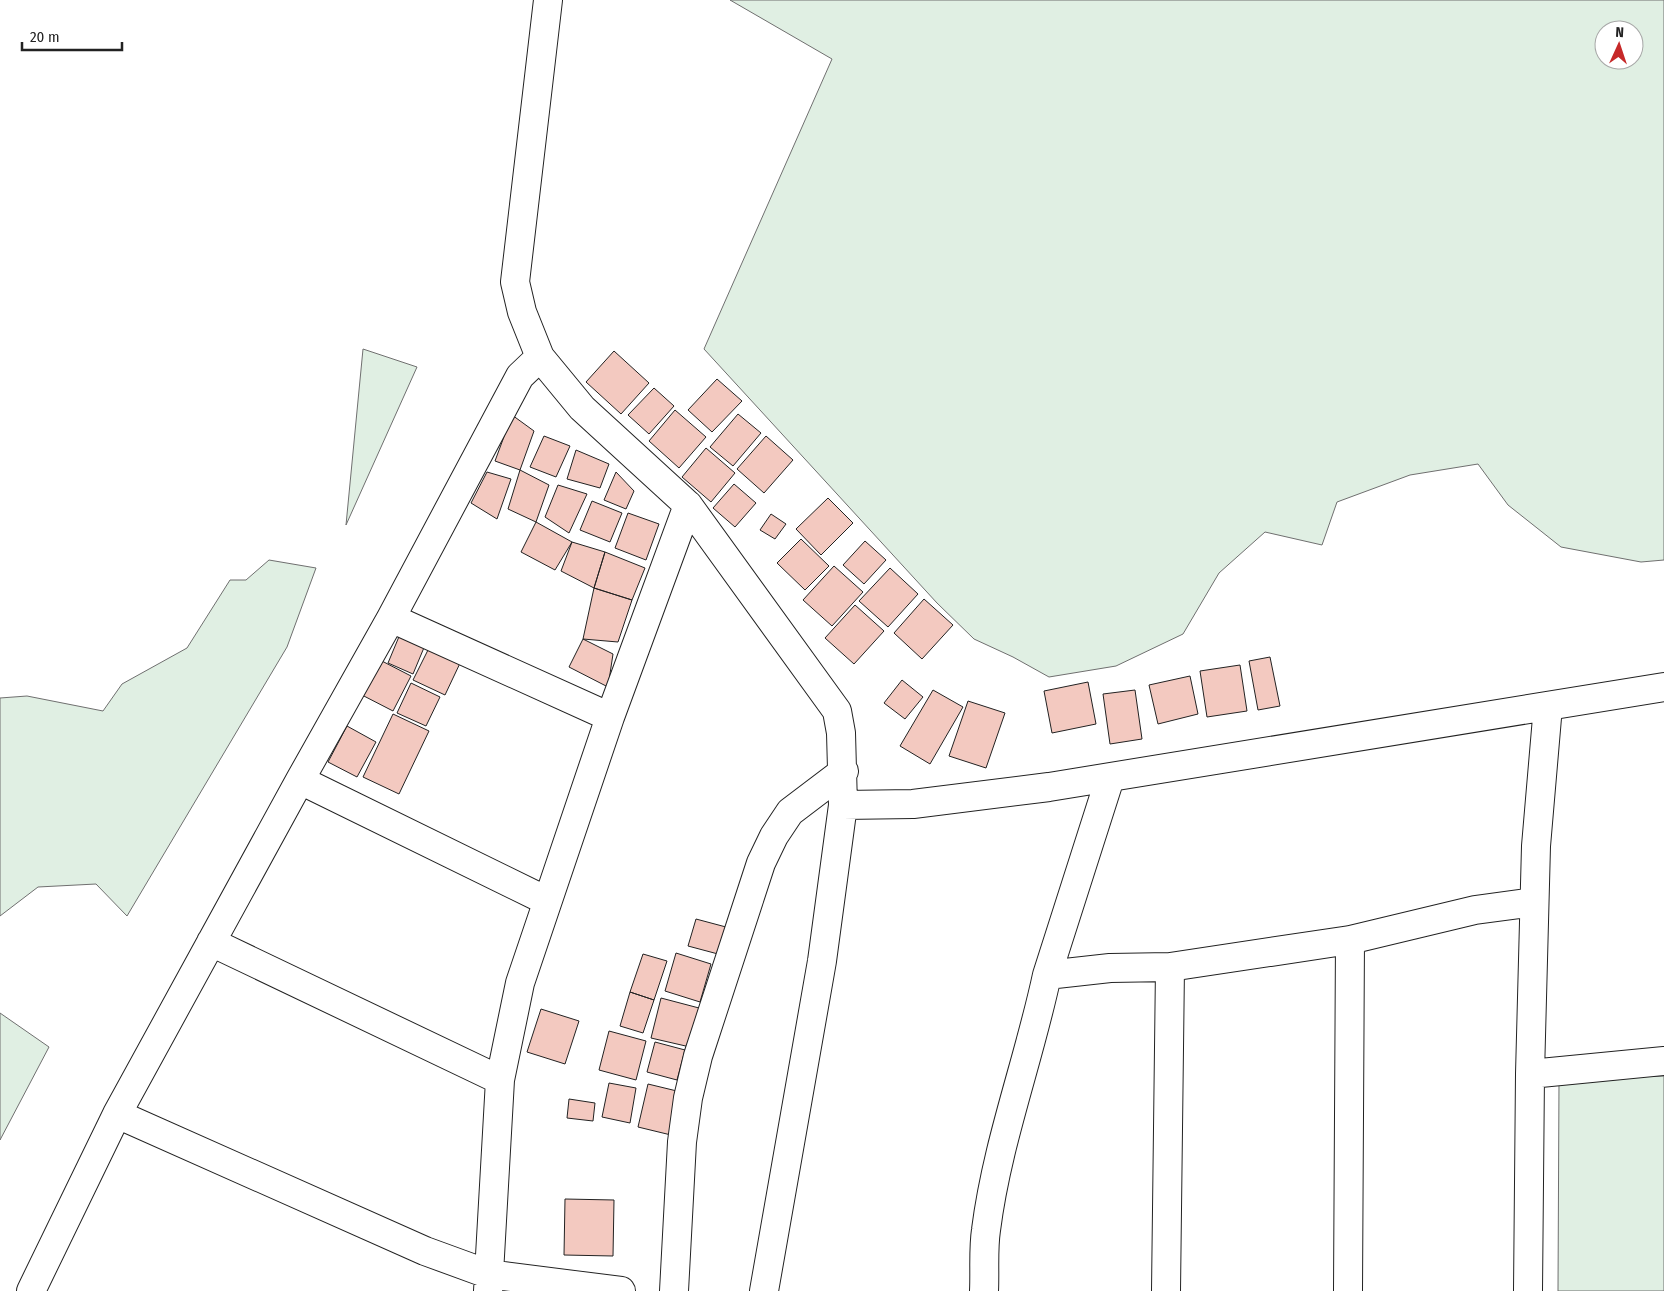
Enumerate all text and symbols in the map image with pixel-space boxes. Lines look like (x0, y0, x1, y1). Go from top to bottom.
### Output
scale bar (22, 20, 122, 52)
north arrow (1594, 20, 1644, 70)
text: N (1615, 24, 1624, 41)
text: 20 m (30, 28, 60, 46)

